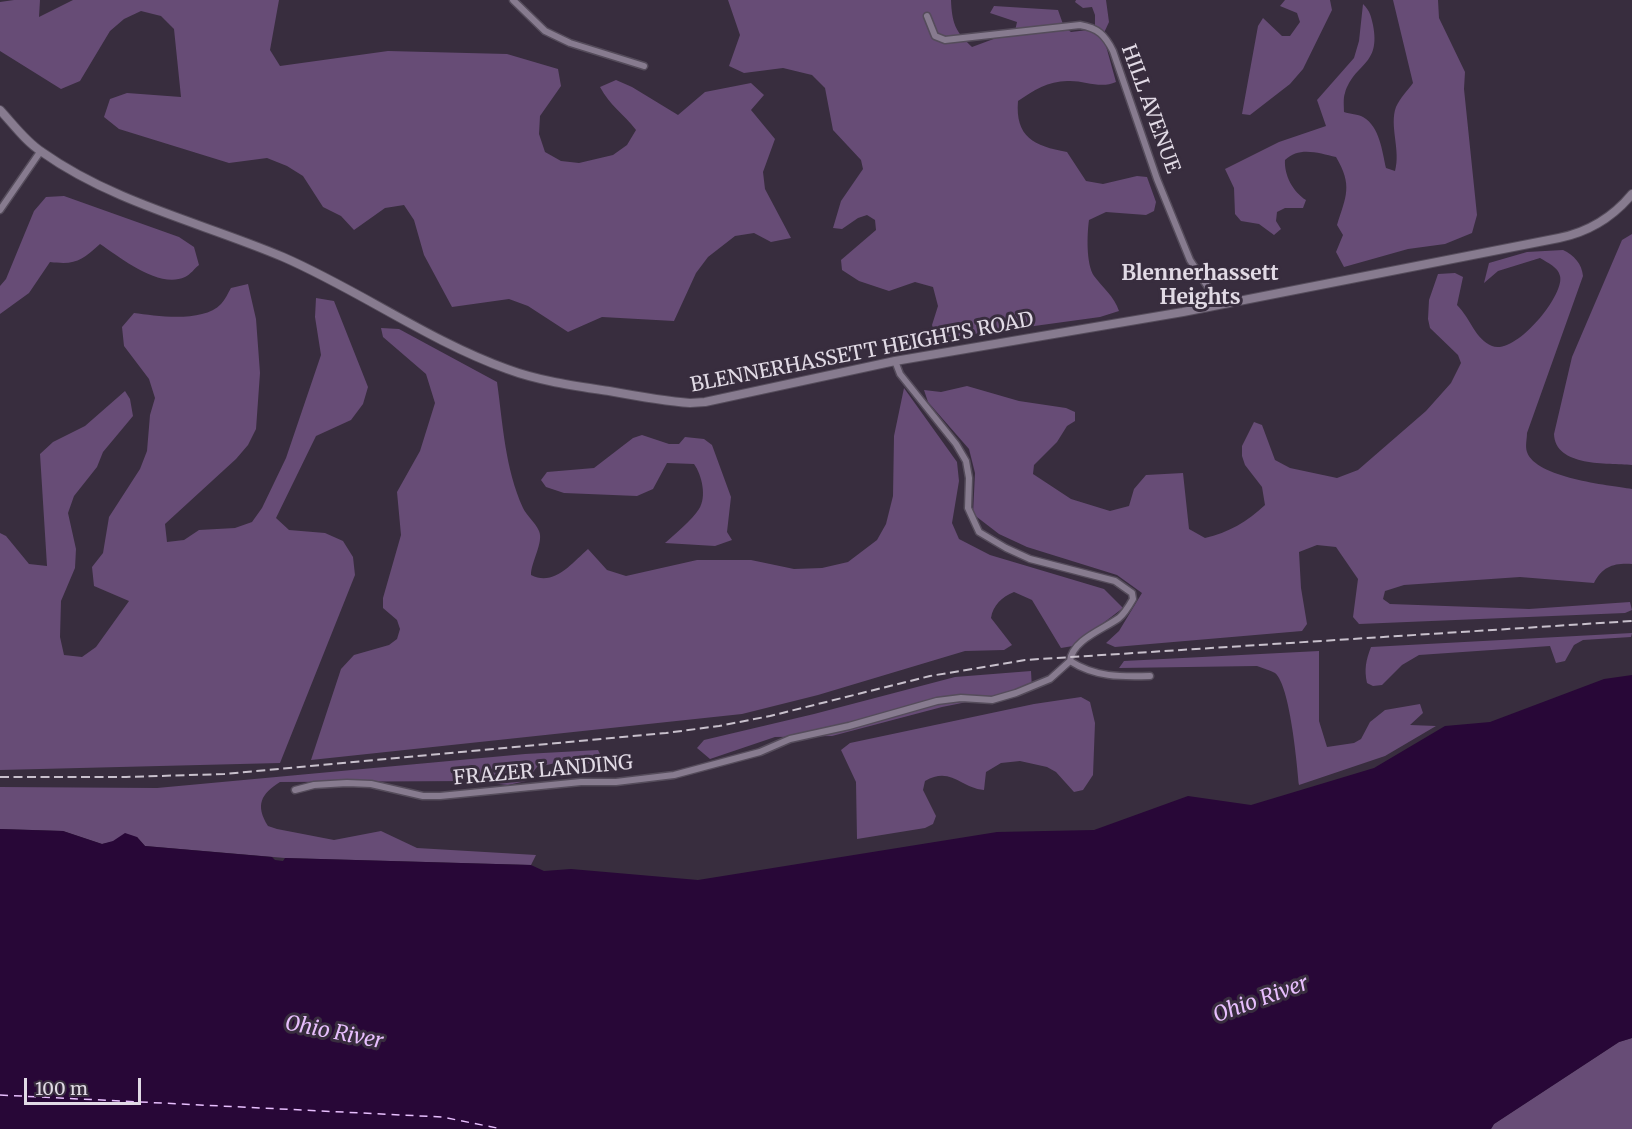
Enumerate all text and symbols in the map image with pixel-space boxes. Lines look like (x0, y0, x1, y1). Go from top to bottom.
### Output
street label: HILL AVENUE (1116, 42, 1184, 176)
district label: Blennerhassett Heights (1121, 261, 1279, 311)
street label: BLENNERHASSETT HEIGHTS ROAD (688, 308, 1036, 398)
street label: FRAZER LANDING (452, 751, 634, 791)
water label: Ohio River (1210, 971, 1312, 1029)
water label: Ohio River (283, 1011, 385, 1055)
scale bar (27, 1066, 144, 1104)
text: 100 m (35, 1077, 88, 1100)

